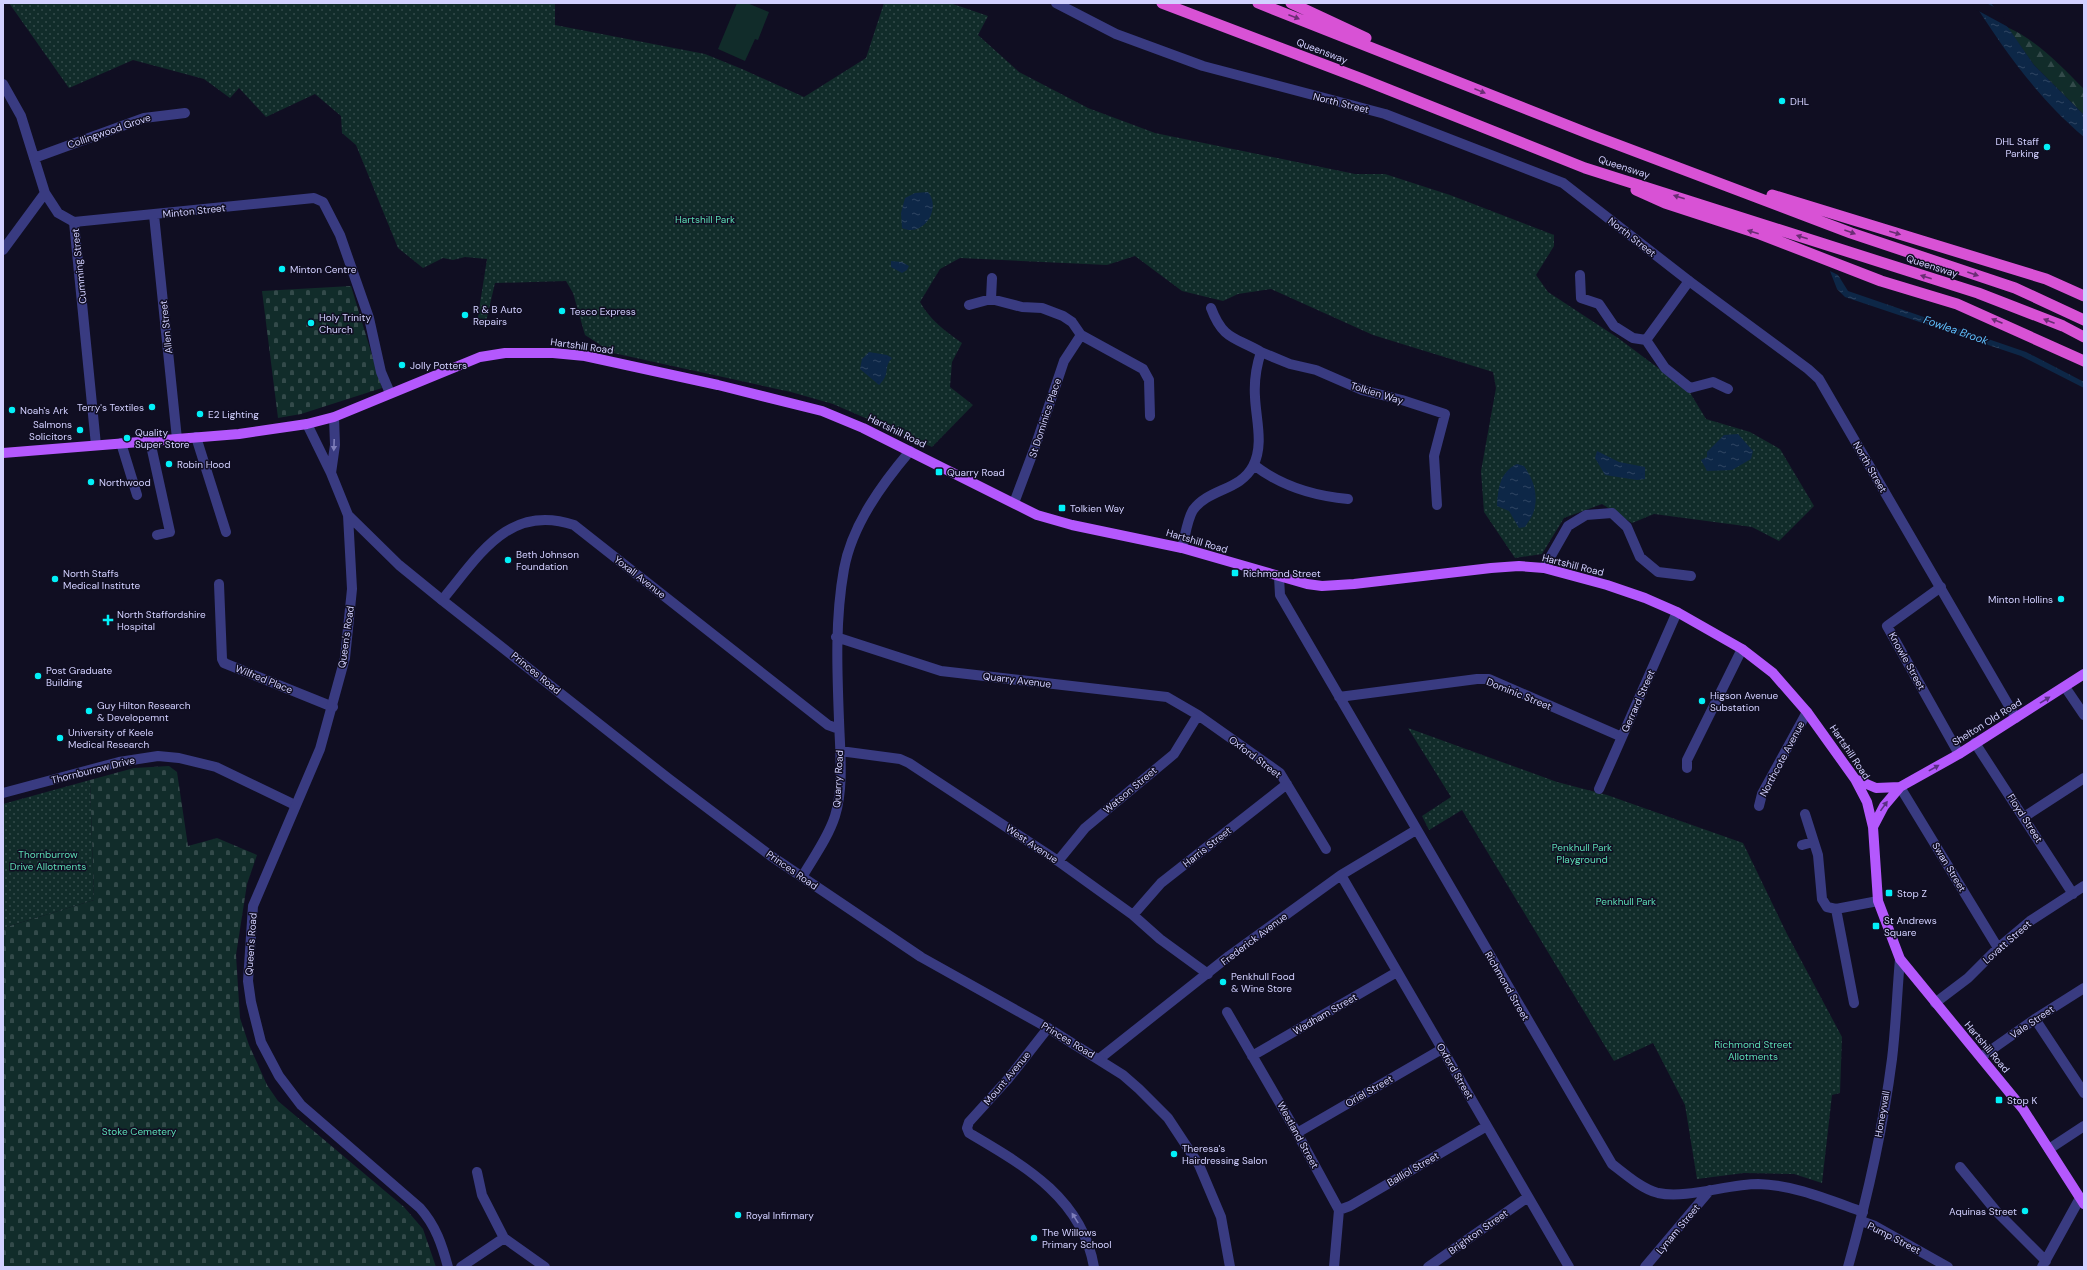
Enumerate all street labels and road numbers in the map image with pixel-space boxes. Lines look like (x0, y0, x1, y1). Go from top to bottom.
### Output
street label: Queensway (1295, 35, 1350, 67)
street label: North Street (1312, 90, 1370, 116)
street label: Collingwood Grove (66, 111, 153, 151)
street label: Queensway (1596, 153, 1652, 182)
street label: Minton Street (162, 201, 226, 221)
street label: North Street (1605, 214, 1659, 260)
street label: Cumming Street (69, 228, 89, 304)
street label: Queensway (1904, 252, 1960, 281)
street label: Allen Street (157, 300, 175, 354)
street label: Hartshill Road (550, 335, 614, 357)
street label: St Dominics Place (1026, 376, 1064, 459)
street label: Tolkien Way (1349, 379, 1405, 407)
street label: Hartshill Road (866, 411, 928, 451)
street label: North Street (1850, 439, 1890, 495)
street label: Hartshill Road (1165, 526, 1229, 556)
street label: Hartshill Road (1541, 551, 1605, 579)
street label: Yoxall Avenue (612, 553, 669, 601)
street label: Queen's Road (335, 605, 357, 669)
street label: Knowle Street (1886, 630, 1928, 692)
street label: Princes Road (509, 649, 563, 697)
street label: Wilfred Place (233, 662, 295, 697)
street label: Gerrard Street (1618, 668, 1658, 734)
street label: Quarry Avenue (982, 669, 1052, 691)
street label: Dominic Street (1485, 675, 1553, 713)
street label: Shelton Old Road (1950, 695, 2024, 749)
street label: Northcote Avenue (1757, 719, 1808, 799)
street label: Hartshill Road (1827, 722, 1873, 782)
street label: Oxford Street (1226, 733, 1284, 781)
street label: Quarry Road (830, 750, 846, 808)
street label: Thornburrow Drive (50, 753, 136, 787)
street label: Watson Street (1101, 764, 1160, 816)
street label: Floyd Street (2004, 791, 2046, 845)
street label: West Avenue (1003, 822, 1061, 866)
street label: Harris Street (1180, 824, 1234, 870)
street label: Swan Street (1929, 840, 1969, 894)
street label: Princes Road (764, 847, 820, 893)
street label: Frederick Avenue (1218, 910, 1290, 968)
street label: Queen's Road (242, 912, 260, 976)
street label: Lovatt Street (1980, 917, 2034, 967)
street label: Richmond Street (1482, 949, 1532, 1023)
street label: Wadham Street (1291, 990, 1359, 1038)
street label: Vale Street (2007, 1002, 2057, 1042)
street label: Princes Road (1039, 1019, 1097, 1061)
street label: Hartshill Road (1962, 1019, 2012, 1075)
street label: Oxford Street (1434, 1041, 1476, 1101)
street label: Mount Avenue (981, 1048, 1034, 1108)
street label: Oriel Street (1343, 1072, 1395, 1110)
street label: Honeywall (1872, 1090, 1892, 1138)
street label: Westland Street (1274, 1099, 1322, 1171)
street label: Balliol Street (1385, 1149, 1441, 1189)
street label: Lynam Street (1653, 1201, 1703, 1257)
street label: Brighton Street (1446, 1207, 1510, 1257)
street label: Pump Street (1865, 1219, 1923, 1257)

